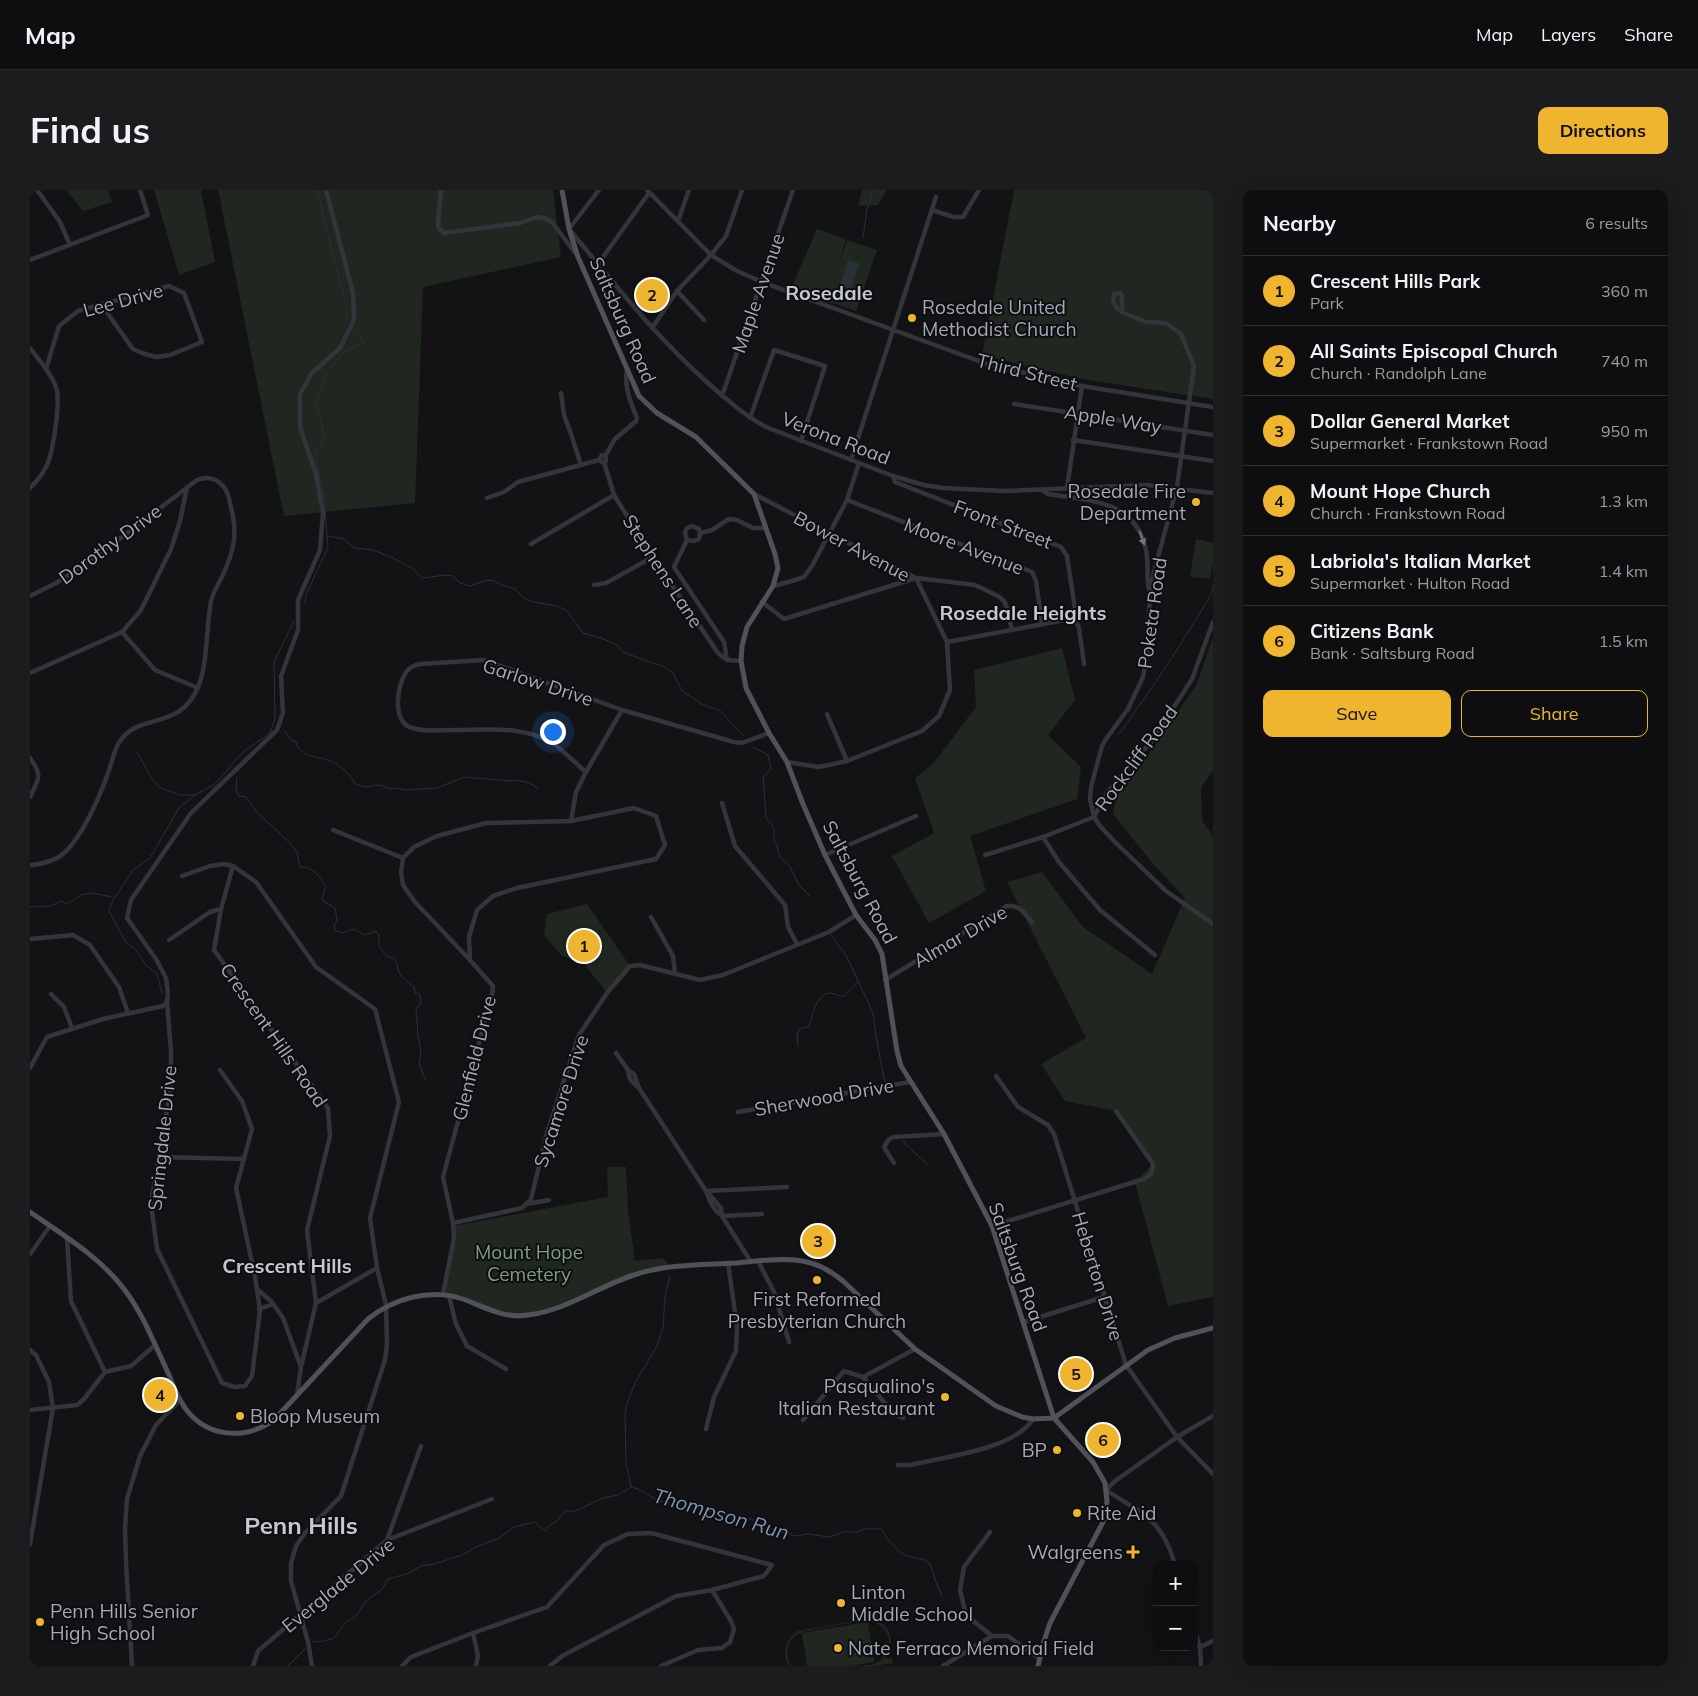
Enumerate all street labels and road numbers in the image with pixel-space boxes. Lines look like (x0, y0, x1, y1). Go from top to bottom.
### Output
street label: Maple Avenue (726, 230, 790, 356)
street label: Saltsburg Road (584, 253, 662, 387)
street label: Lee Drive (80, 278, 166, 322)
street label: Third Street (974, 348, 1080, 396)
street label: Apple Way (1063, 399, 1163, 439)
street label: Verona Road (778, 406, 894, 470)
street label: Front Street (950, 494, 1056, 554)
street label: Dorothy Drive (54, 499, 166, 589)
street label: Bower Avenue (790, 505, 914, 587)
street label: Stephens Lane (617, 510, 709, 632)
street label: Moore Avenue (901, 512, 1027, 580)
street label: Poketa Road (1132, 556, 1172, 670)
street label: Garlow Drive (480, 653, 596, 711)
street label: Rockcliff Road (1089, 700, 1183, 816)
street label: Saltsburg Road (817, 816, 903, 948)
street label: Almar Drive (909, 900, 1011, 972)
street label: Crescent Hills Road (215, 958, 333, 1112)
street label: Glenfield Drive (447, 993, 501, 1123)
street label: Sycamore Drive (528, 1032, 594, 1170)
street label: Springdale Drive (142, 1064, 182, 1212)
street label: Sherwood Drive (752, 1073, 896, 1121)
street label: Saltsburg Road (983, 1199, 1053, 1335)
street label: Heberton Drive (1067, 1209, 1129, 1343)
street label: Everglade Drive (277, 1532, 399, 1638)

